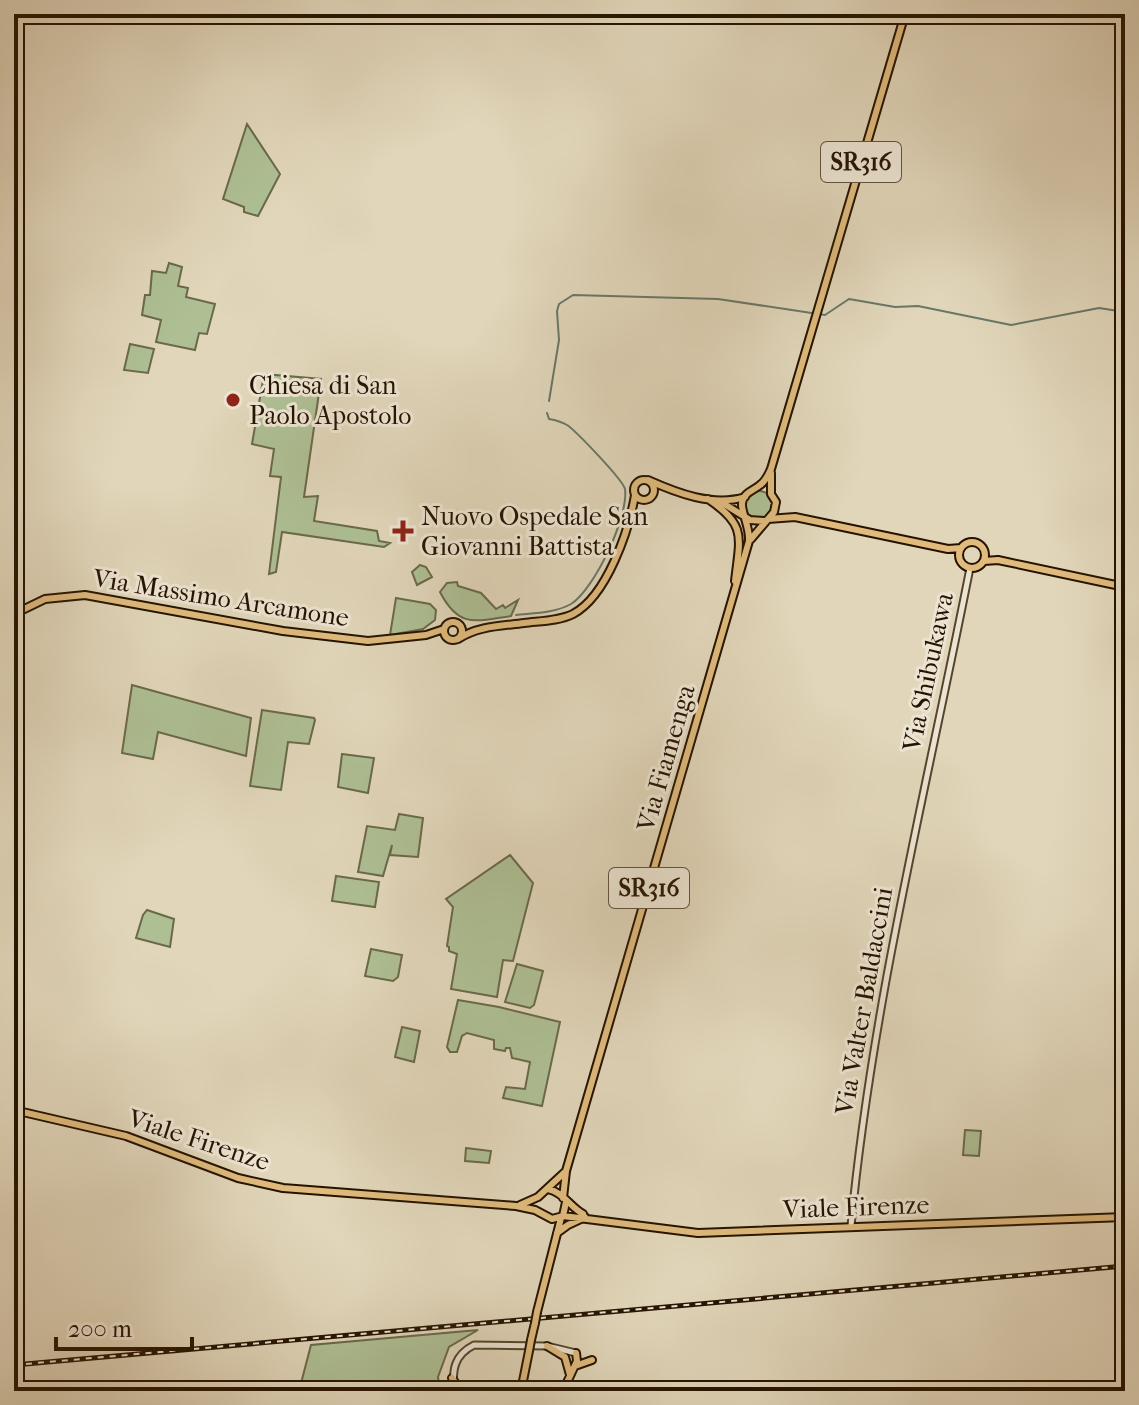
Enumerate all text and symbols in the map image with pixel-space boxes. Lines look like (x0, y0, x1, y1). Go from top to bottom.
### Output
road number: SR316 (821, 142, 901, 182)
place label: Chiesa di San Paolo Apostolo (249, 370, 411, 431)
marker: Chiesa di San Paolo Apostolo (224, 391, 242, 409)
place label: Nuovo Ospedale San Giovanni Battista (421, 501, 648, 562)
marker: Nuovo Ospedale San Giovanni Battista (392, 520, 414, 542)
street label: Via Massimo Arcamone (90, 562, 351, 634)
street label: Via Shibukawa (896, 589, 960, 755)
street label: Via Fiamenga (630, 680, 702, 836)
road number: SR316 (609, 868, 689, 908)
street label: Via Valter Baldaccini (829, 884, 899, 1118)
street label: Viale Firenze (123, 1102, 274, 1177)
street label: Viale Firenze (781, 1189, 930, 1225)
scale bar (56, 1301, 192, 1351)
text: 200 m (68, 1315, 132, 1343)

